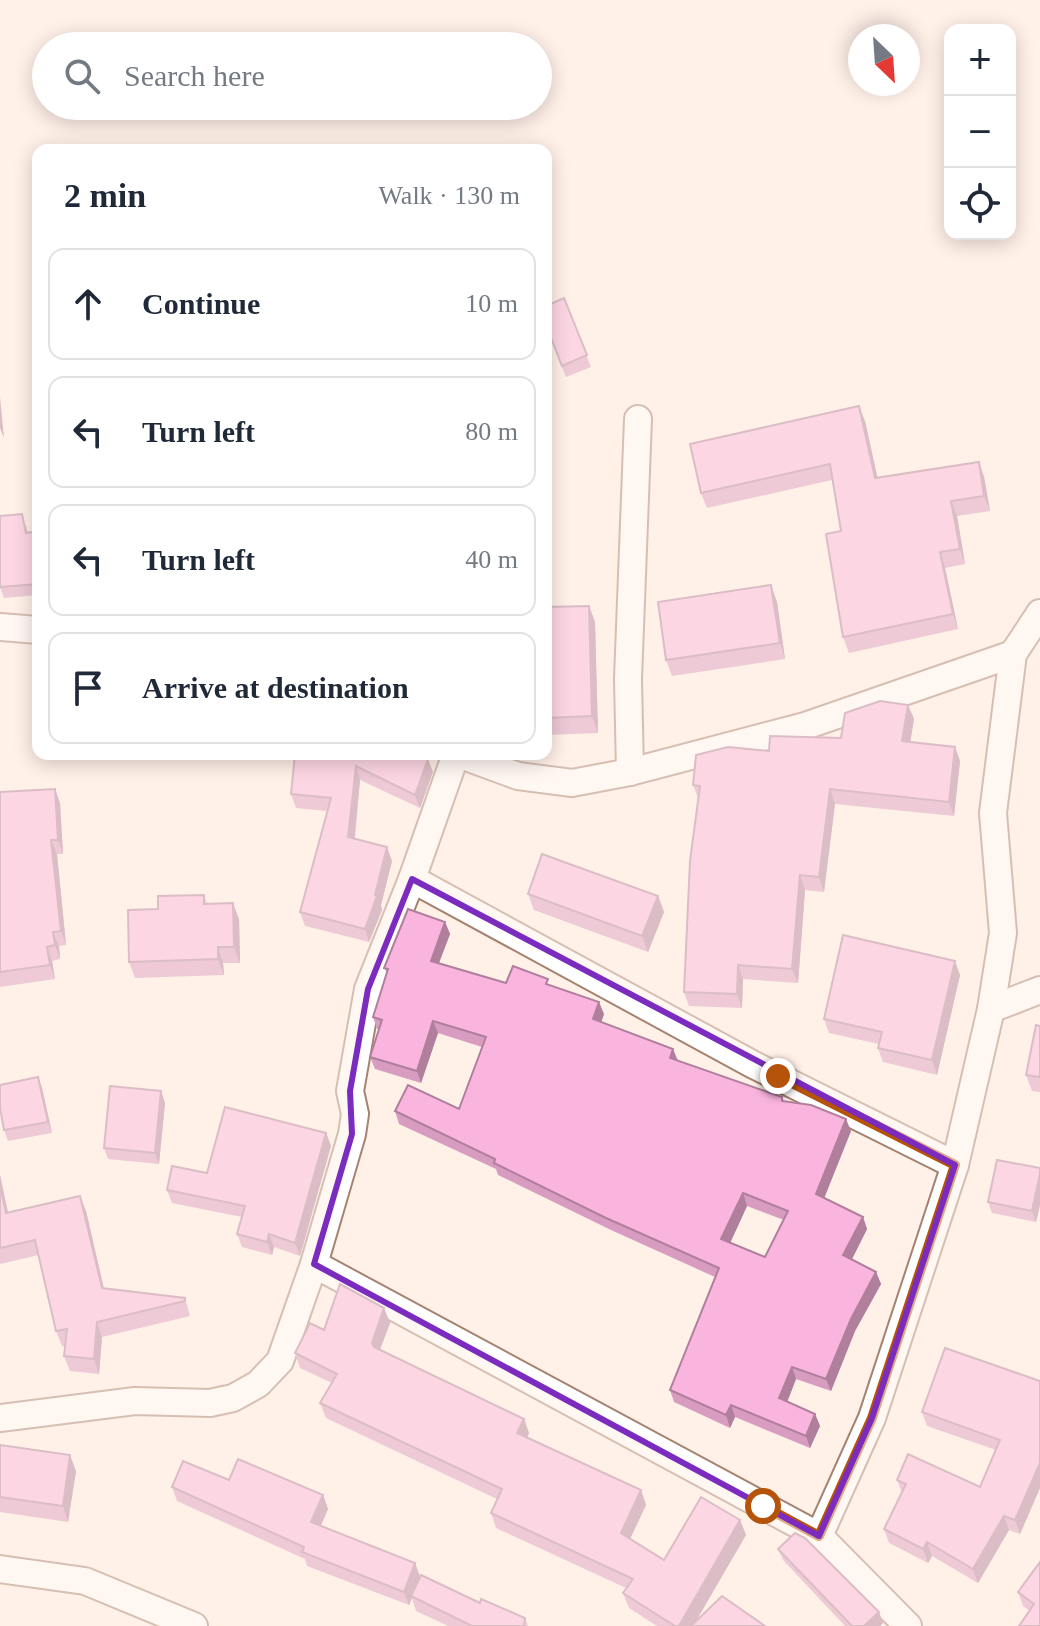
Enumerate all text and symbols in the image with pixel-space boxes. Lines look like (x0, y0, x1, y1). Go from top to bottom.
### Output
north arrow (848, 24, 920, 96)
map controls (944, 24, 1016, 240)
button: + (944, 24, 1016, 96)
search box (32, 32, 552, 120)
icon: search (60, 54, 104, 98)
text: Search here (124, 59, 265, 92)
button: − (944, 96, 1016, 168)
button: locate (944, 168, 1016, 240)
text: 2 min (64, 177, 146, 214)
text: Walk · 130 m (378, 181, 520, 210)
icon: ahead (66, 282, 110, 326)
text: Continue (142, 287, 260, 320)
text: 10 m (465, 289, 518, 318)
icon: left (66, 410, 110, 454)
text: Turn left (142, 415, 255, 448)
text: 80 m (465, 417, 518, 446)
icon: left (66, 538, 110, 582)
text: Turn left (142, 543, 255, 576)
text: 40 m (465, 545, 518, 574)
icon: arrive (66, 666, 110, 710)
text: Arrive at destination (142, 671, 409, 704)
route end (760, 1058, 796, 1094)
route start (745, 1488, 781, 1524)

